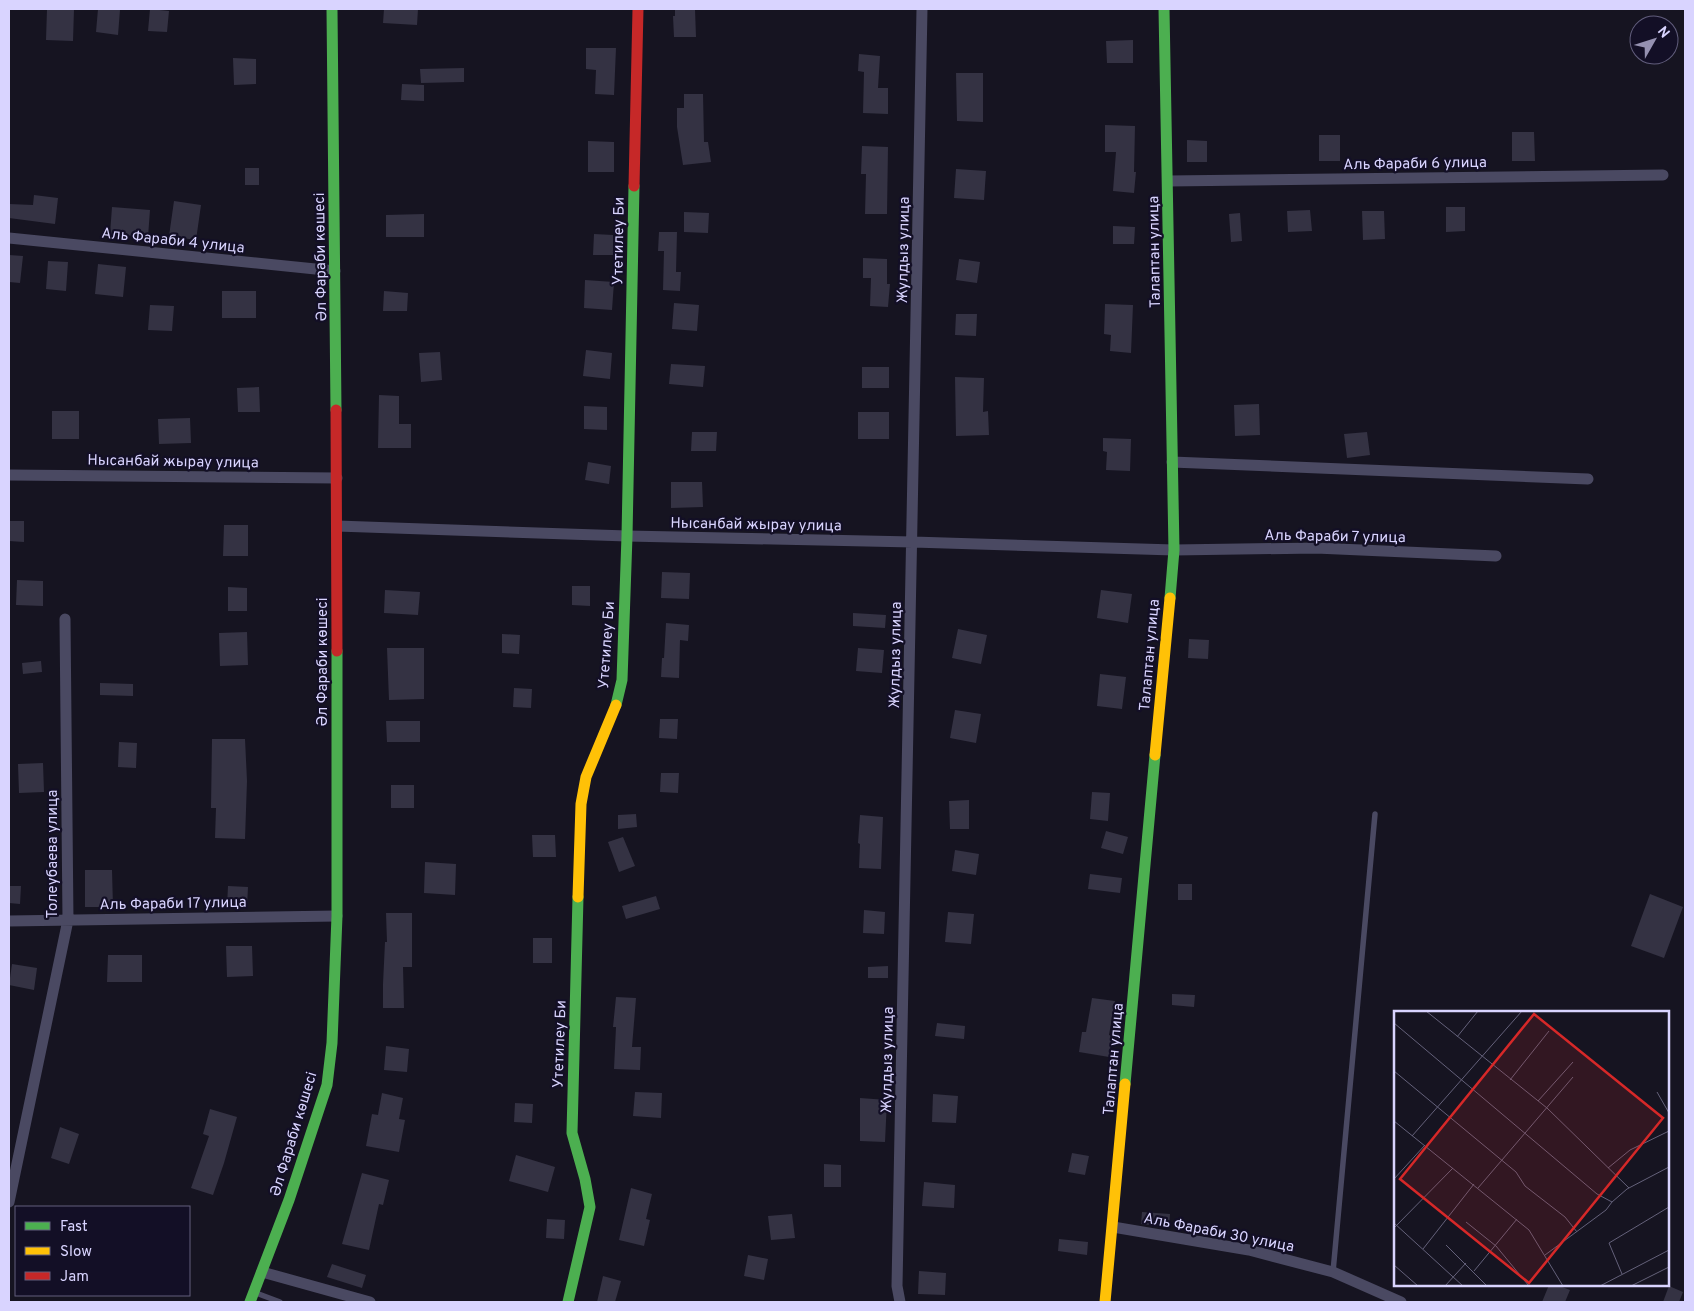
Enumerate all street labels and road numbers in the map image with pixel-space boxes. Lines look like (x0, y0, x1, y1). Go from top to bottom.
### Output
street label: Аль Фараби 6 улица (1343, 154, 1487, 175)
street label: Әл Фараби көшесі (311, 192, 332, 322)
street label: Жулдыз улица (894, 196, 915, 304)
street label: Талаптан улица (1145, 196, 1166, 308)
street label: Утетилеу Би (609, 197, 630, 285)
street label: Аль Фараби 4 улица (100, 225, 245, 258)
street label: Нысанбай жырау улица (87, 452, 259, 473)
street label: Нысанбай жырау улица (670, 515, 842, 536)
street label: Аль Фараби 7 улица (1264, 527, 1406, 548)
street label: Әл Фараби көшесі (314, 597, 333, 727)
street label: Талаптан улица (1136, 598, 1165, 712)
street label: Утетилеу Би (595, 600, 620, 690)
street label: Жулдыз улица (886, 601, 907, 709)
street label: Толеубаева улица (44, 790, 63, 918)
street label: Аль Фараби 17 улица (99, 894, 247, 915)
street label: Утетилеу Би (549, 1000, 572, 1088)
street label: Талаптан улица (1100, 1002, 1129, 1116)
street label: Жулдыз улица (878, 1006, 899, 1114)
street label: Әл Фараби көшесі (266, 1070, 322, 1199)
street label: Аль Фараби 30 улица (1142, 1210, 1296, 1257)

